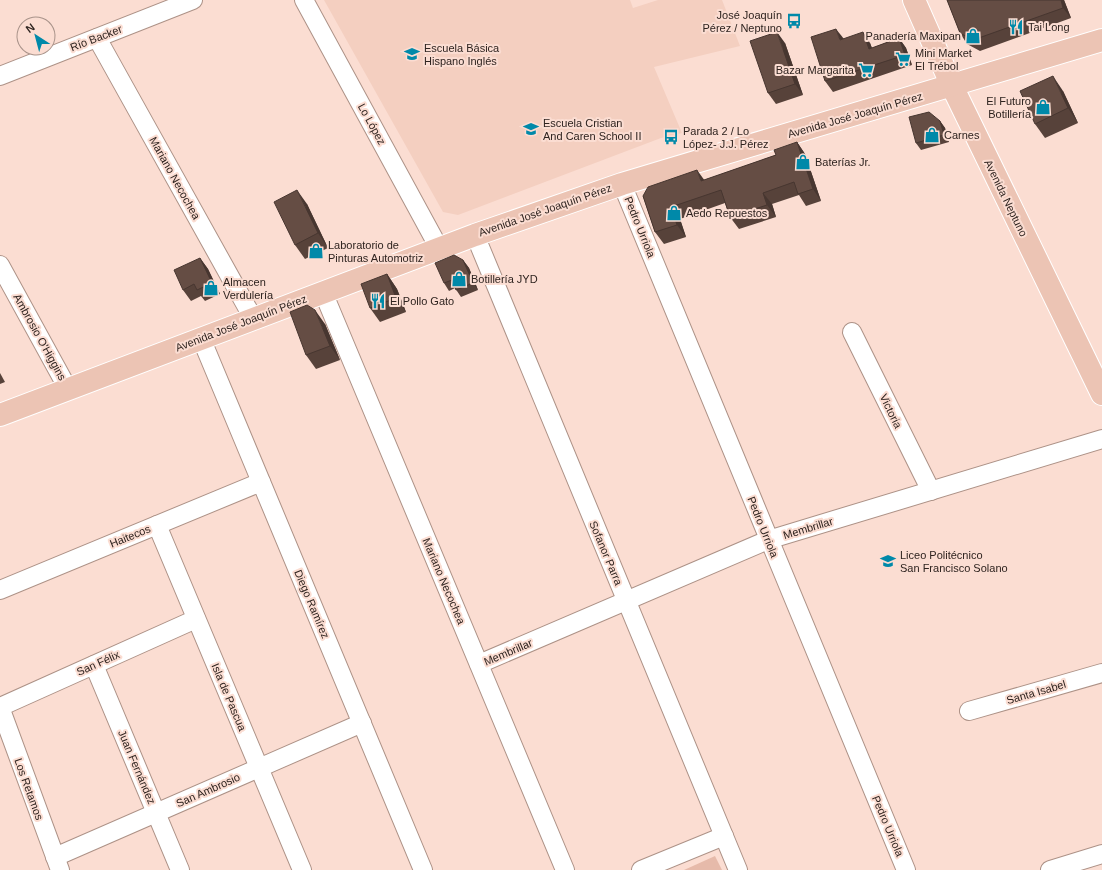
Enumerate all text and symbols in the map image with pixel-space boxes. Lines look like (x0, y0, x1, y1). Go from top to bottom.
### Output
place label: José Joaquín Pérez / Neptuno (703, 9, 782, 34)
bus stop icon: José Joaquín Pérez / Neptuno (785, 12, 803, 30)
north arrow (16, 16, 56, 56)
restaurant icon: Tai Long (1007, 18, 1025, 36)
text: N (23, 21, 37, 35)
place label: Tai Long (1028, 21, 1070, 33)
street label: Río Backer (68, 23, 124, 53)
shop icon: Panadería Maxipan (964, 27, 982, 45)
place label: Panadería Maxipan (866, 30, 961, 42)
place label: Escuela Básica Hispano Inglés (424, 42, 500, 67)
school or university icon: Escuela Básica Hispano Inglés (403, 45, 421, 63)
place label: Mini Market El Trébol (915, 47, 972, 72)
supermarket icon: Mini Market El Trébol (894, 50, 912, 68)
supermarket icon: Bazar Margarita (857, 61, 875, 79)
place label: Bazar Margarita (776, 64, 855, 76)
street label: Avenida José Joaquín Pérez (786, 90, 924, 140)
place label: El Futuro Botillería (986, 95, 1032, 120)
shop icon: El Futuro Botillería (1034, 98, 1052, 116)
street label: Lo López (356, 101, 388, 147)
place label: Escuela Cristian And Caren School II (543, 117, 641, 142)
school or university icon: Escuela Cristian And Caren School II (522, 120, 540, 138)
place label: Parada 2 / Lo López- J.J. Pérez (683, 125, 769, 150)
shop icon: Carnes (923, 126, 941, 144)
bus stop icon: Parada 2 / Lo López- J.J. Pérez (662, 128, 680, 146)
place label: Carnes (944, 129, 980, 141)
street label: Mariano Necochea (147, 135, 203, 222)
shop icon: Baterías Jr. (794, 153, 812, 171)
place label: Baterías Jr. (815, 156, 871, 168)
street label: Avenida Neptuno (982, 158, 1030, 238)
street label: Avenida José Joaquín Pérez (477, 182, 613, 238)
street label: Pedro Urriola (622, 195, 658, 260)
shop icon: Aedo Repuestos (665, 204, 683, 222)
place label: Aedo Repuestos (686, 207, 768, 219)
place label: Laboratorio de Pinturas Automotriz (328, 239, 423, 264)
shop icon: Laboratorio de Pinturas Automotriz (307, 242, 325, 260)
shop icon: Botillería JYD (450, 270, 468, 288)
place label: Botillería JYD (471, 273, 538, 285)
place label: Almacen Verdulería (223, 276, 274, 301)
shop icon: Almacen Verdulería (202, 279, 220, 297)
street label: Ambrosio O'Higgins (11, 292, 69, 383)
street label: Avenida José Joaquín Pérez (174, 292, 308, 354)
restaurant icon: El Pollo Gato (369, 292, 387, 310)
place label: El Pollo Gato (390, 295, 454, 307)
street label: Victoria (878, 392, 905, 431)
street label: Pedro Urriola (745, 495, 781, 560)
street label: Membrillar (782, 515, 835, 541)
street label: Sofanor Parra (587, 519, 625, 588)
street label: Haitecos (108, 522, 153, 550)
street label: Mariano Necochea (420, 536, 468, 627)
place label: Liceo Politécnico San Francisco Solano (900, 549, 1008, 574)
school or university icon: Liceo Politécnico San Francisco Solano (879, 552, 897, 570)
street label: Diego Ramírez (292, 568, 332, 640)
street label: Membrillar (482, 636, 534, 668)
street label: San Félix (75, 648, 122, 678)
street label: Isla de Pascua (209, 661, 249, 733)
street label: Santa Isabel (1005, 678, 1067, 706)
street label: Juan Fernández (116, 728, 158, 806)
street label: Los Retamos (12, 756, 46, 822)
street label: San Ambrosio (174, 771, 242, 809)
street label: Pedro Urriola (870, 794, 907, 859)

